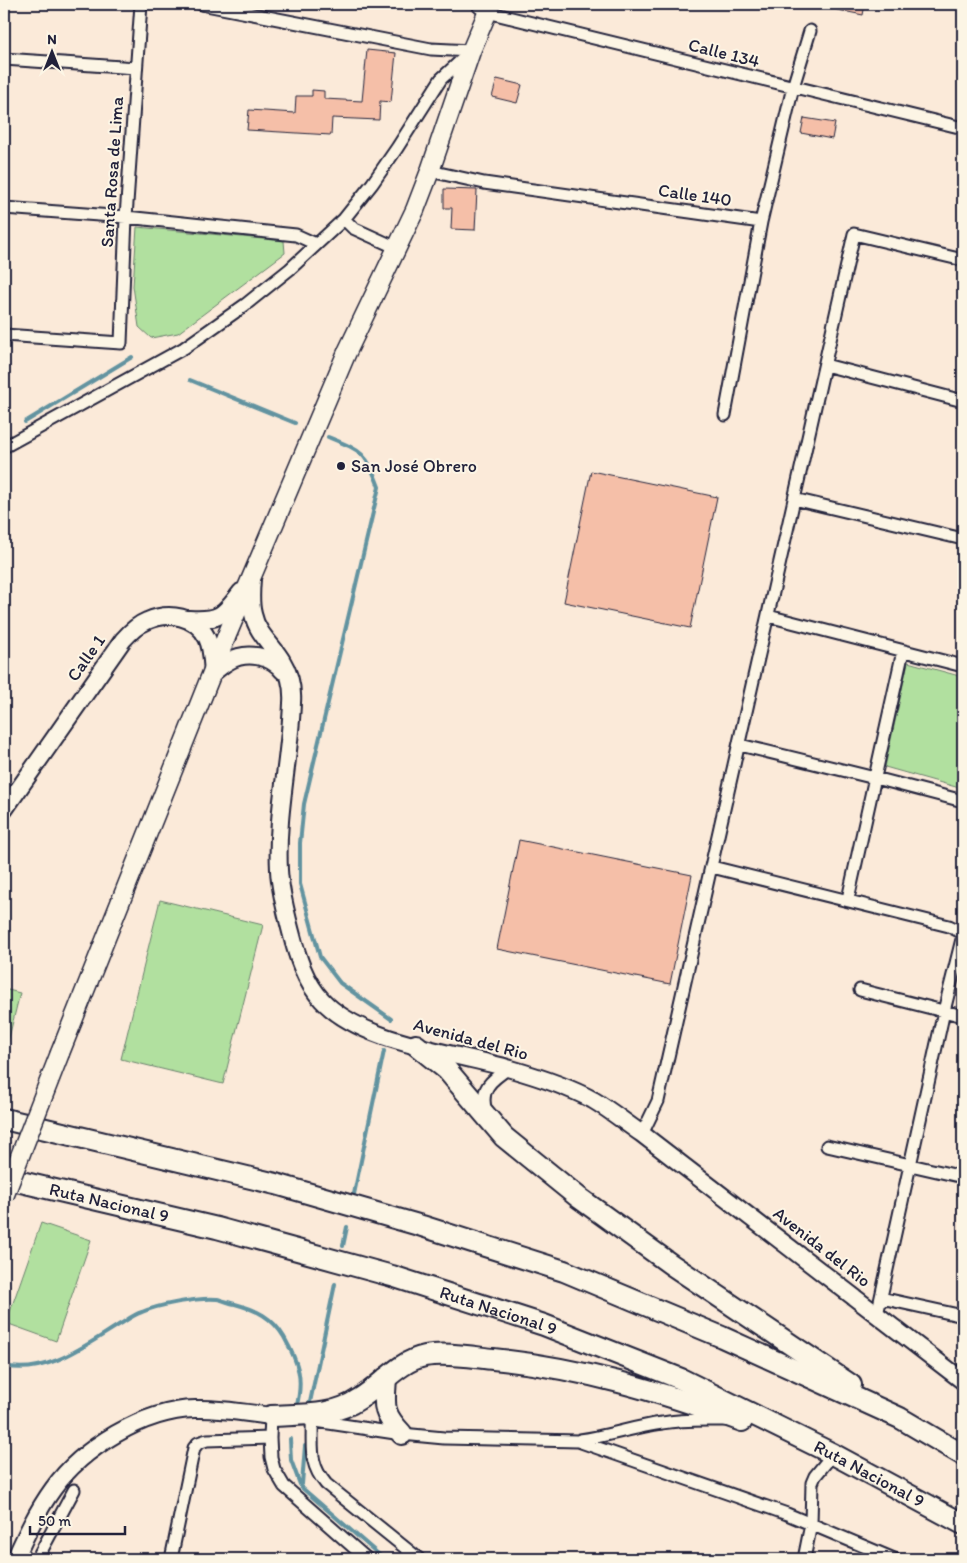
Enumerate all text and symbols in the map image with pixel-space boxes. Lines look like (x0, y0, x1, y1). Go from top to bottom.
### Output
north arrow (28, 28, 78, 78)
text: N (47, 31, 57, 48)
street label: Calle 134 (686, 34, 762, 73)
street label: Santa Rosa de Lima (96, 95, 128, 248)
street label: Calle 140 (657, 179, 733, 211)
place label: San José Obrero (351, 455, 477, 477)
marker: San José Obrero (335, 460, 347, 472)
street label: Calle 1 (62, 630, 110, 686)
street label: Avenida del Rio (411, 1013, 531, 1065)
street label: Ruta Nacional 9 (47, 1178, 171, 1227)
street label: Avenida del Rio (769, 1202, 875, 1292)
street label: Ruta Nacional 9 (437, 1281, 560, 1340)
street label: Ruta Nacional 9 (810, 1435, 928, 1512)
scale bar (30, 1503, 125, 1535)
text: 50 m (38, 1512, 71, 1530)

